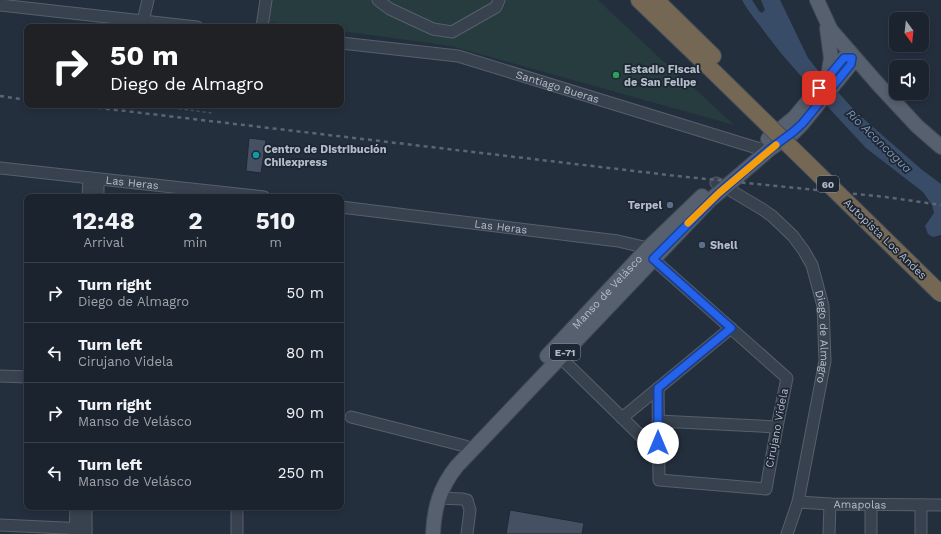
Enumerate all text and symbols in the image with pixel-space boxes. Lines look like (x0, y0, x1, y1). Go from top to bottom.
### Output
north arrow (889, 12, 929, 52)
map controls (889, 12, 929, 100)
text: 50 m (110, 39, 179, 72)
icon: right (44, 40, 96, 92)
button: sound (889, 60, 929, 100)
place label: Estadio Fiscal de San Felipe (624, 63, 700, 89)
street label: Santiago Bueras (514, 68, 601, 106)
marker: Estadio Fiscal de San Felipe (611, 70, 621, 80)
pin (802, 71, 836, 105)
text: Diego de Almagro (110, 73, 264, 94)
icon: arrive (808, 77, 830, 99)
water label: Río Aconcagua (843, 106, 915, 176)
place label: Centro de Distribución Chilexpress (264, 143, 387, 169)
marker: Centro de Distribución Chilexpress (251, 150, 261, 160)
street label: Las Heras (105, 173, 160, 192)
road number: 60 (817, 176, 839, 192)
street label: Autopista Los Andes (841, 196, 929, 282)
place label: Terpel (628, 199, 662, 212)
marker: Terpel (665, 200, 675, 210)
text: 12:48 (72, 207, 135, 235)
text: 2 (188, 207, 202, 235)
text: 510 (256, 207, 296, 235)
street label: Las Heras (474, 217, 528, 236)
text: Arrival (83, 235, 124, 250)
text: min (183, 235, 207, 250)
text: m (269, 235, 282, 250)
place label: Shell (710, 239, 738, 252)
marker: Shell (697, 240, 707, 250)
street label: Manso de Velásco (569, 252, 645, 331)
text: Turn right (78, 276, 151, 294)
icon: right (44, 282, 66, 304)
text: 50 m (287, 284, 324, 302)
street label: Diego de Almagro (812, 289, 831, 385)
text: Diego de Almagro (78, 294, 189, 309)
text: Turn left (78, 336, 142, 354)
icon: left (44, 342, 66, 364)
text: 80 m (286, 344, 324, 362)
road number: E-71 (550, 344, 580, 360)
text: Cirujano Videla (78, 354, 173, 369)
street label: Cirujano Videla (763, 387, 791, 469)
text: Turn right (78, 396, 151, 414)
icon: right (44, 402, 66, 424)
text: 90 m (286, 404, 324, 422)
text: Manso de Velásco (78, 414, 192, 429)
position arrow (637, 422, 679, 464)
text: Turn left (78, 456, 142, 474)
icon: left (44, 462, 66, 484)
text: 250 m (278, 464, 324, 482)
text: Manso de Velásco (78, 474, 192, 489)
street label: Amapolas (833, 498, 887, 511)

